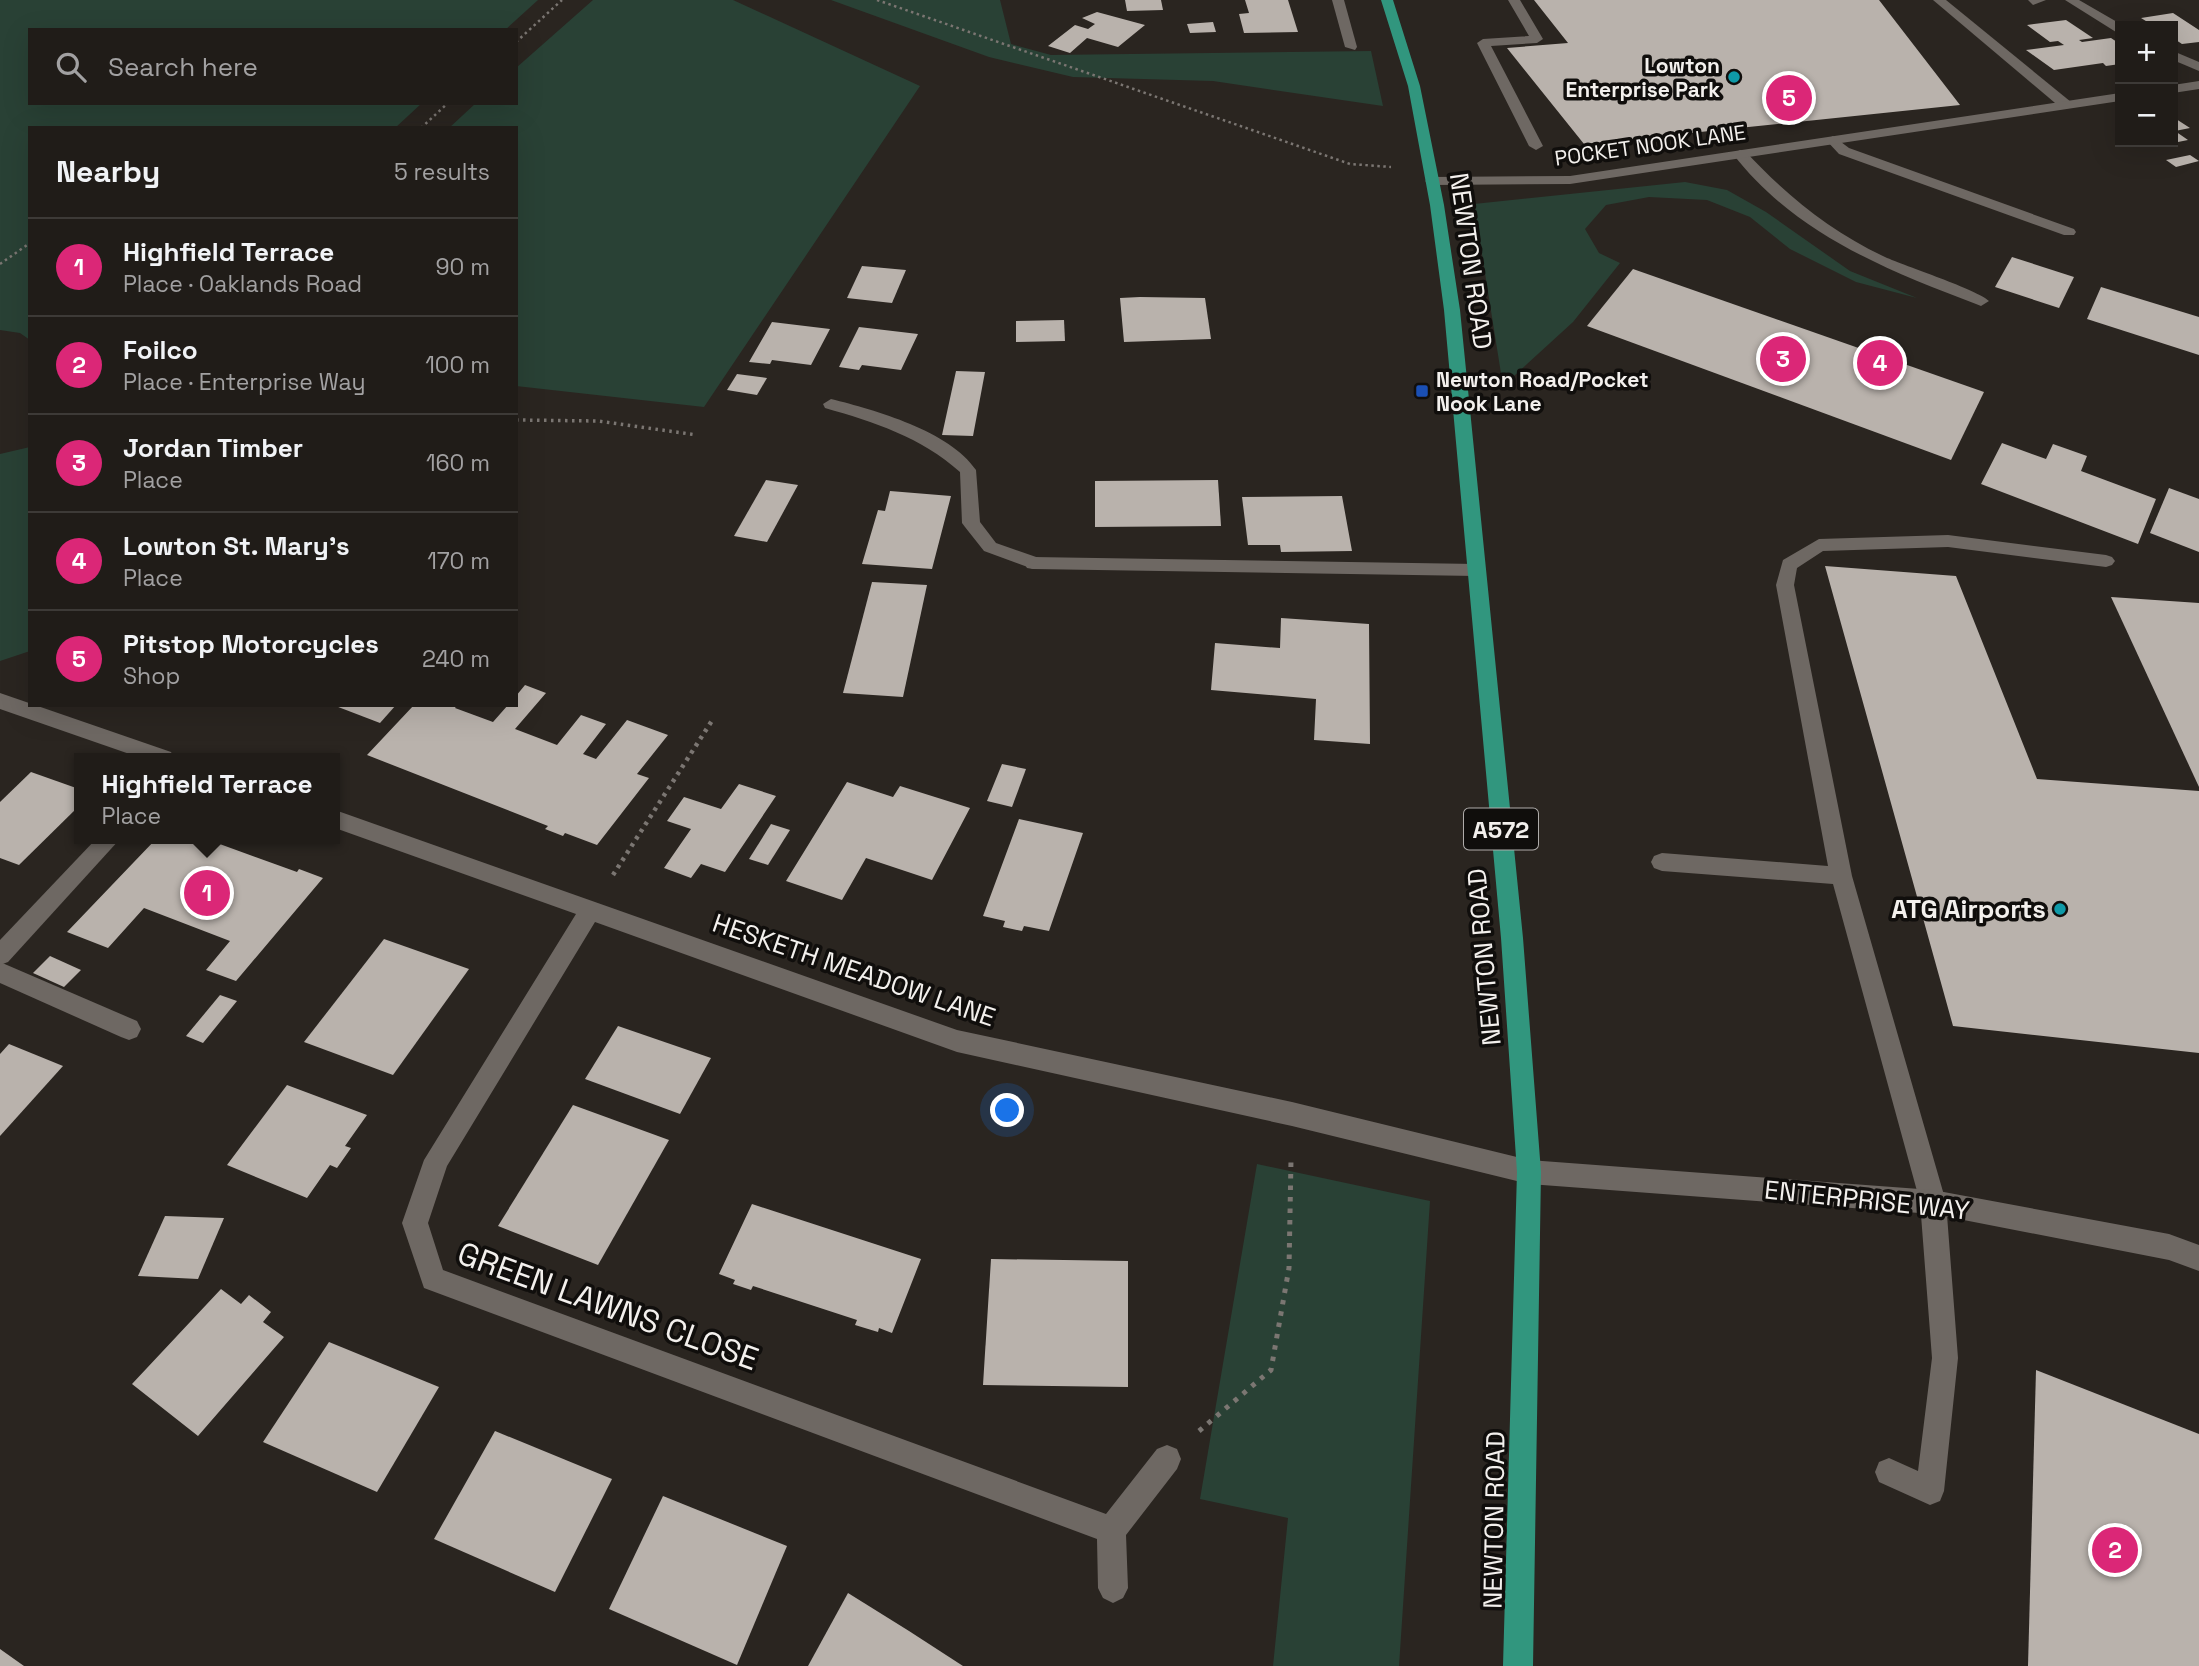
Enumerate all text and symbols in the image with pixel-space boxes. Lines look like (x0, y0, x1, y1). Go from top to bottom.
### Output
map controls (2115, 21, 2178, 147)
button: + (2115, 21, 2178, 84)
search box (28, 28, 518, 105)
icon: search (52, 48, 90, 86)
text: Search here (108, 50, 258, 84)
place label: Lowton Enterprise Park (1566, 52, 1720, 103)
marker: Lowton Enterprise Park (1726, 69, 1742, 85)
pin: 5 (1766, 72, 1812, 124)
button: − (2115, 84, 2178, 147)
street label: POCKET NOOK LANE (1553, 118, 1747, 172)
text: Nearby (56, 152, 160, 191)
text: 5 results (394, 157, 490, 187)
street label: NEWTON ROAD (1442, 171, 1500, 351)
text: Highfield Terrace (123, 235, 334, 269)
text: 1 (74, 252, 84, 282)
text: 90 m (435, 252, 490, 282)
text: Place · Oaklands Road (123, 269, 362, 299)
text: Foilco (123, 333, 198, 367)
pin: 3 (1760, 333, 1806, 385)
pin: 4 (1857, 337, 1903, 389)
text: 2 (72, 350, 86, 380)
text: 100 m (425, 350, 490, 380)
place label: Newton Road/Pocket Nook Lane (1436, 366, 1649, 417)
text: Place · Enterprise Way (123, 367, 366, 397)
marker: Newton Road/Pocket Nook Lane (1414, 383, 1430, 399)
text: Jordan Timber (123, 431, 303, 465)
text: 3 (72, 448, 86, 478)
text: 160 m (426, 448, 490, 478)
text: Place (123, 465, 183, 495)
text: Lowton St. Mary's (123, 529, 350, 563)
text: 4 (72, 546, 86, 576)
text: 170 m (427, 546, 490, 576)
text: Place (123, 563, 183, 593)
text: Pitstop Motorcycles (123, 627, 379, 661)
text: 5 (72, 644, 86, 674)
text: 240 m (422, 644, 490, 674)
text: Shop (123, 661, 180, 691)
popup (74, 753, 340, 844)
text: Highfield Terrace (101, 767, 313, 801)
text: Place (101, 801, 161, 831)
road number: A572 (1464, 808, 1538, 850)
pin: 1 (184, 867, 230, 919)
street label: NEWTON ROAD (1459, 867, 1509, 1047)
place label: ATG Airports (1891, 892, 2046, 926)
marker: ATG Airports (2052, 901, 2068, 917)
street label: HESKETH MEADOW LANE (708, 906, 1000, 1034)
your location (990, 1093, 1024, 1127)
street label: ENTERPRISE WAY (1763, 1172, 1971, 1228)
street label: GREEN LAWNS CLOSE (452, 1233, 764, 1379)
street label: NEWTON ROAD (1475, 1431, 1513, 1609)
pin: 2 (2092, 1524, 2138, 1576)

